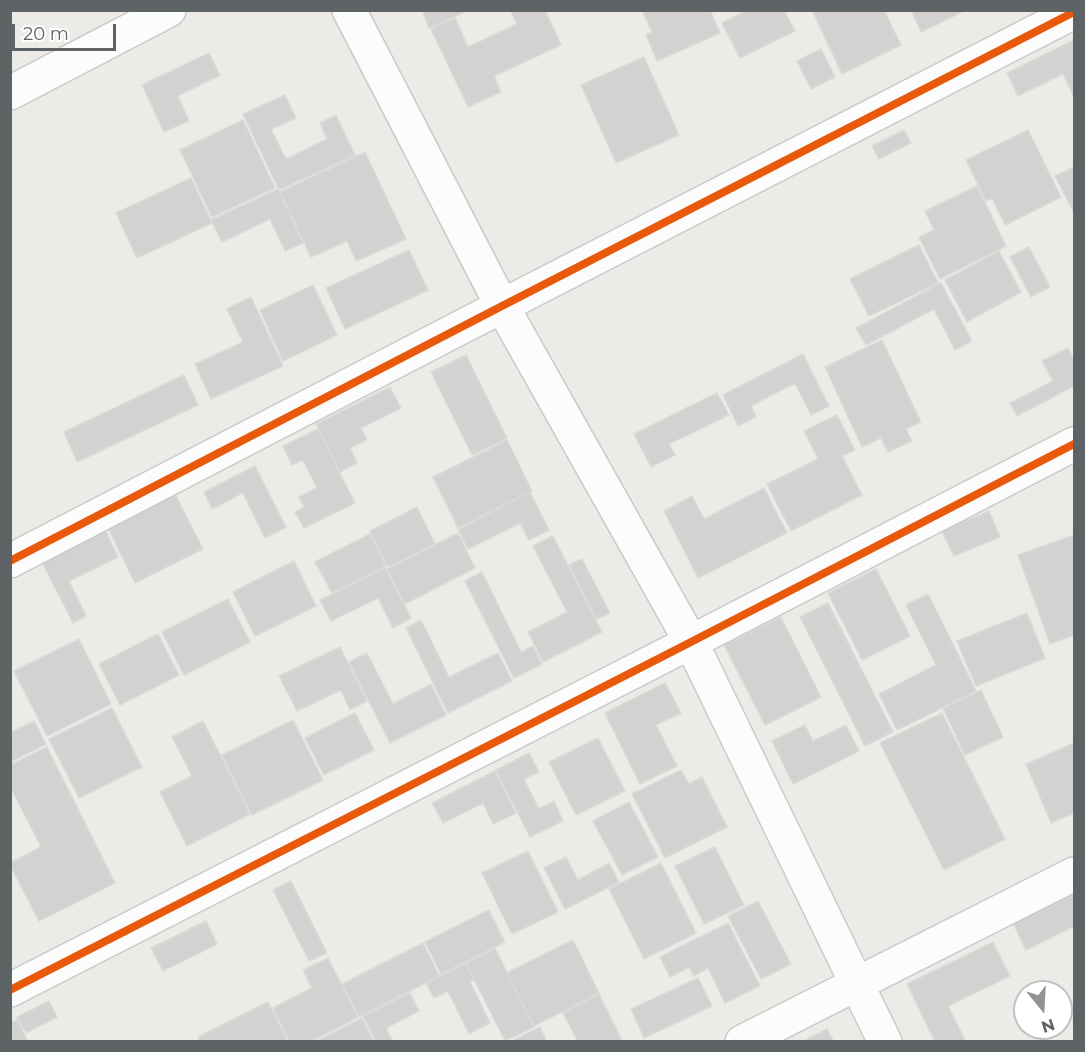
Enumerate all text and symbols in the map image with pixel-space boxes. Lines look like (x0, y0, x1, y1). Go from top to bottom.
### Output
scale bar (15, 12, 118, 50)
text: 20 m (23, 23, 69, 45)
north arrow (1013, 980, 1073, 1040)
text: N (1039, 1015, 1057, 1037)

